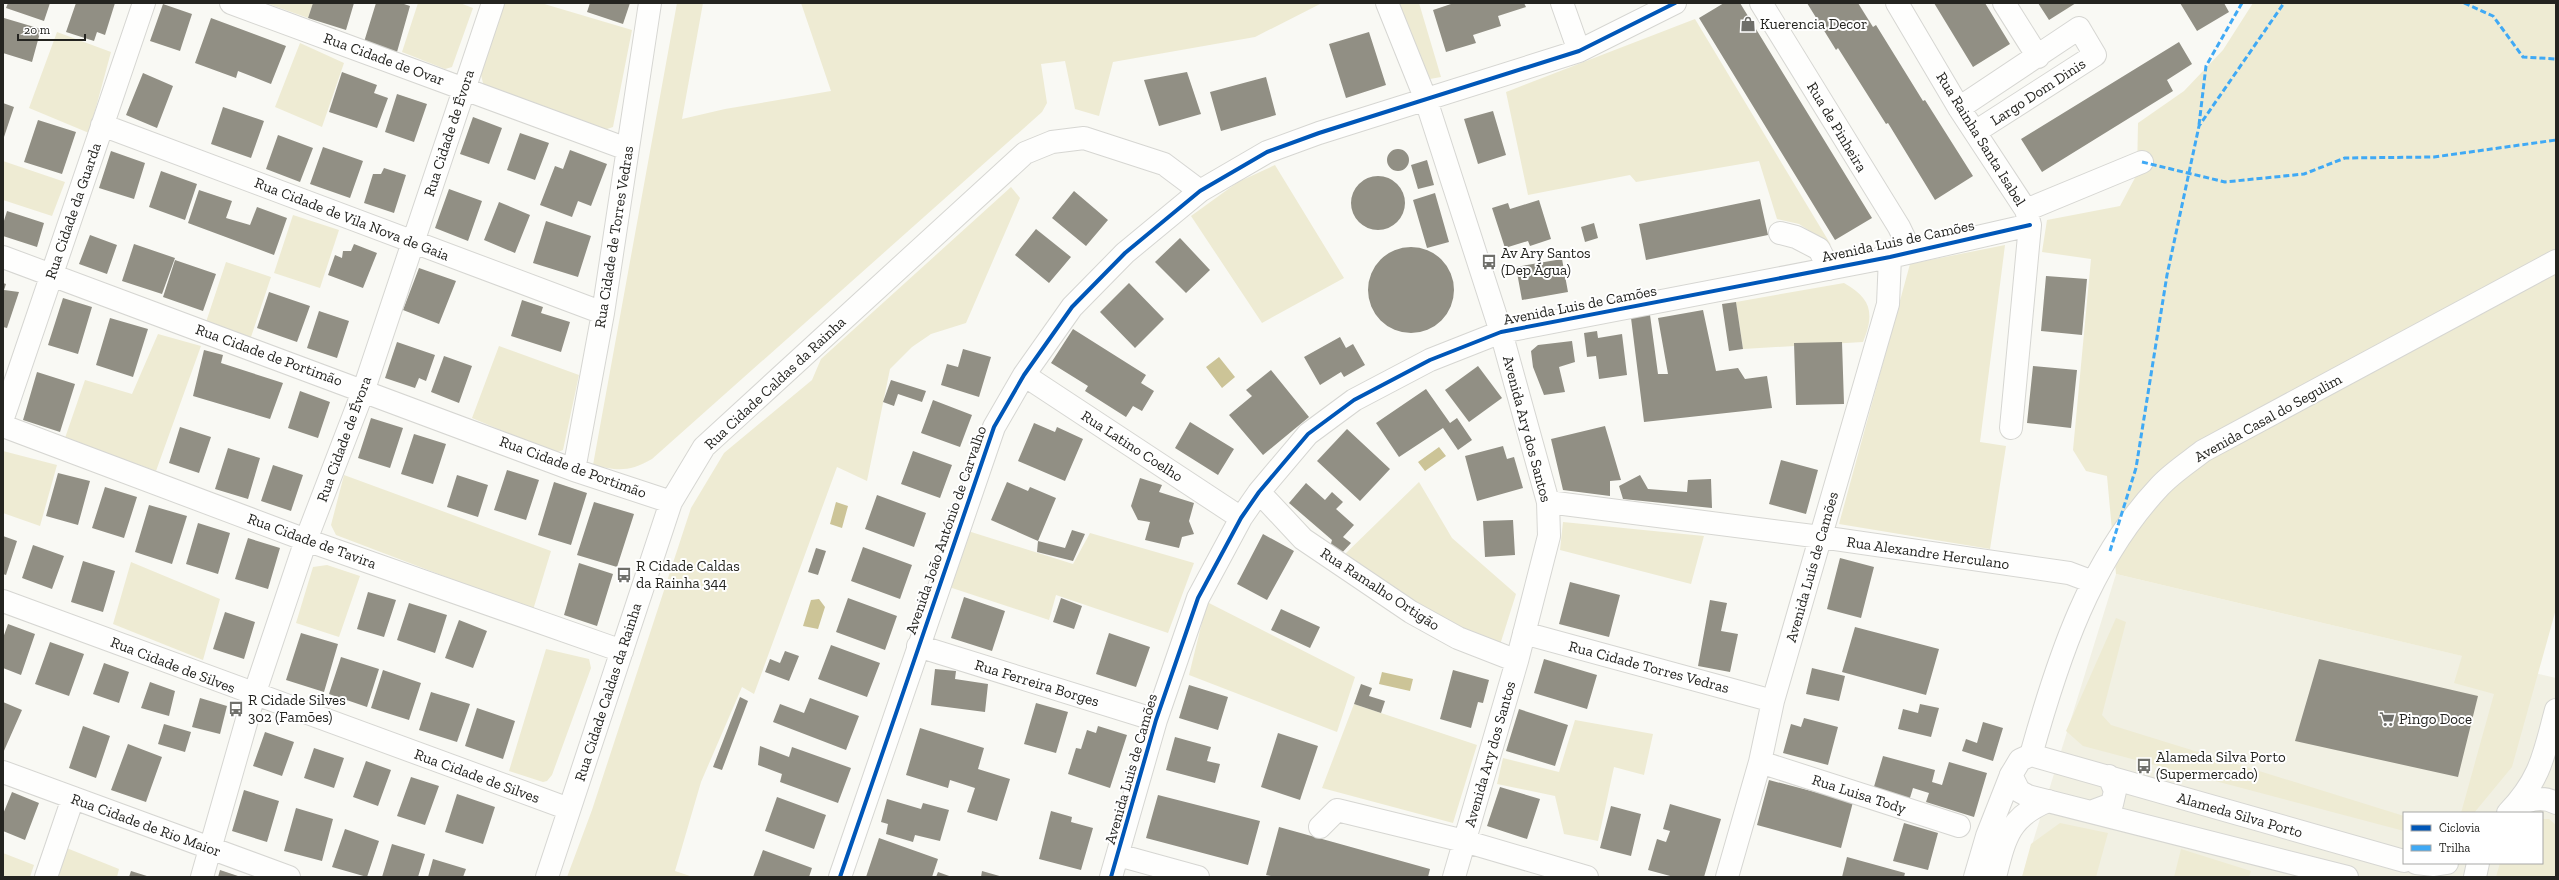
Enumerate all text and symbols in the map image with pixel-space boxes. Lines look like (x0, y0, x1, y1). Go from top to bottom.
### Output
shop icon: Kuerencia Decor (1739, 15, 1757, 33)
place label: Kuerencia Decor (1760, 15, 1867, 33)
scale bar (18, 16, 85, 42)
text: 20 m (24, 23, 51, 37)
street label: Rua Cidade de Ovar (321, 29, 447, 89)
street label: Largo Dom Dinis (1987, 55, 2089, 129)
street label: Rua Cidade de Évora (420, 67, 478, 199)
street label: Rua Rainha Santa Isabel (1932, 69, 2030, 209)
street label: Rua de Pinheira (1803, 79, 1871, 175)
street label: Rua Cidade da Guarda (41, 140, 105, 282)
street label: Rua Cidade de Torres Vedras (591, 145, 637, 329)
street label: Rua Cidade de Vila Nova de Gaia (252, 173, 452, 265)
street label: Avenida Luis de Camões (1820, 216, 1976, 266)
place label: Av Ary Santos (Dep Água) (1501, 244, 1591, 279)
bus stop icon: Av Ary Santos (Dep Água) (1480, 253, 1498, 271)
street label: Avenida Luis de Camões (1502, 281, 1658, 329)
street label: Rua Cidade Caldas da Rainha (701, 313, 849, 453)
street label: Rua Cidade de Portimão (193, 320, 345, 390)
street label: Avenida Ary dos Santos (1499, 354, 1555, 504)
street label: Avenida Casal do Segulim (2191, 370, 2345, 466)
street label: Rua Cidade de Évora (313, 374, 375, 504)
street label: Rua Latino Coelho (1078, 406, 1187, 486)
street label: Avenida João António de Carvalho (902, 423, 990, 637)
street label: Rua Cidade de Portimão (497, 432, 649, 502)
street label: Avenida Luís de Camões (1782, 490, 1842, 644)
street label: Rua Cidade de Tavira (245, 509, 379, 573)
street label: Rua Alexandre Herculano (1845, 533, 2011, 573)
street label: Rua Ramalho Ortigão (1317, 544, 1443, 634)
place label: R Cidade Caldas da Rainha 344 (636, 557, 740, 592)
bus stop icon: R Cidade Caldas da Rainha 344 (615, 566, 633, 584)
street label: Rua Cidade Caldas da Rainha (571, 600, 645, 784)
street label: Rua Cidade de Silves (108, 633, 238, 697)
street label: Rua Cidade Torres Vedras (1567, 637, 1731, 697)
street label: Rua Ferreira Borges (973, 656, 1101, 710)
street label: Avenida Ary dos Santos (1461, 679, 1519, 829)
place label: R Cidade Silves 302 (Famões) (248, 691, 346, 726)
street label: Avenida Luis de Camões (1101, 692, 1161, 846)
bus stop icon: R Cidade Silves 302 (Famões) (227, 700, 245, 718)
supermarket icon: Pingo Doce (2378, 710, 2396, 728)
place label: Pingo Doce (2399, 710, 2472, 728)
street label: Rua Cidade de Silves (412, 745, 542, 807)
place label: Alameda Silva Porto (Supermercado) (2156, 748, 2286, 783)
bus stop icon: Alameda Silva Porto (Supermercado) (2135, 757, 2153, 775)
street label: Rua Luisa Tody (1810, 770, 1909, 818)
street label: Alameda Silva Porto (2175, 788, 2305, 842)
street label: Rua Cidade de Rio Maior (69, 789, 223, 861)
legend (2403, 812, 2543, 864)
text: Ciclovia (2439, 821, 2480, 835)
text: Trilha (2439, 841, 2471, 855)

